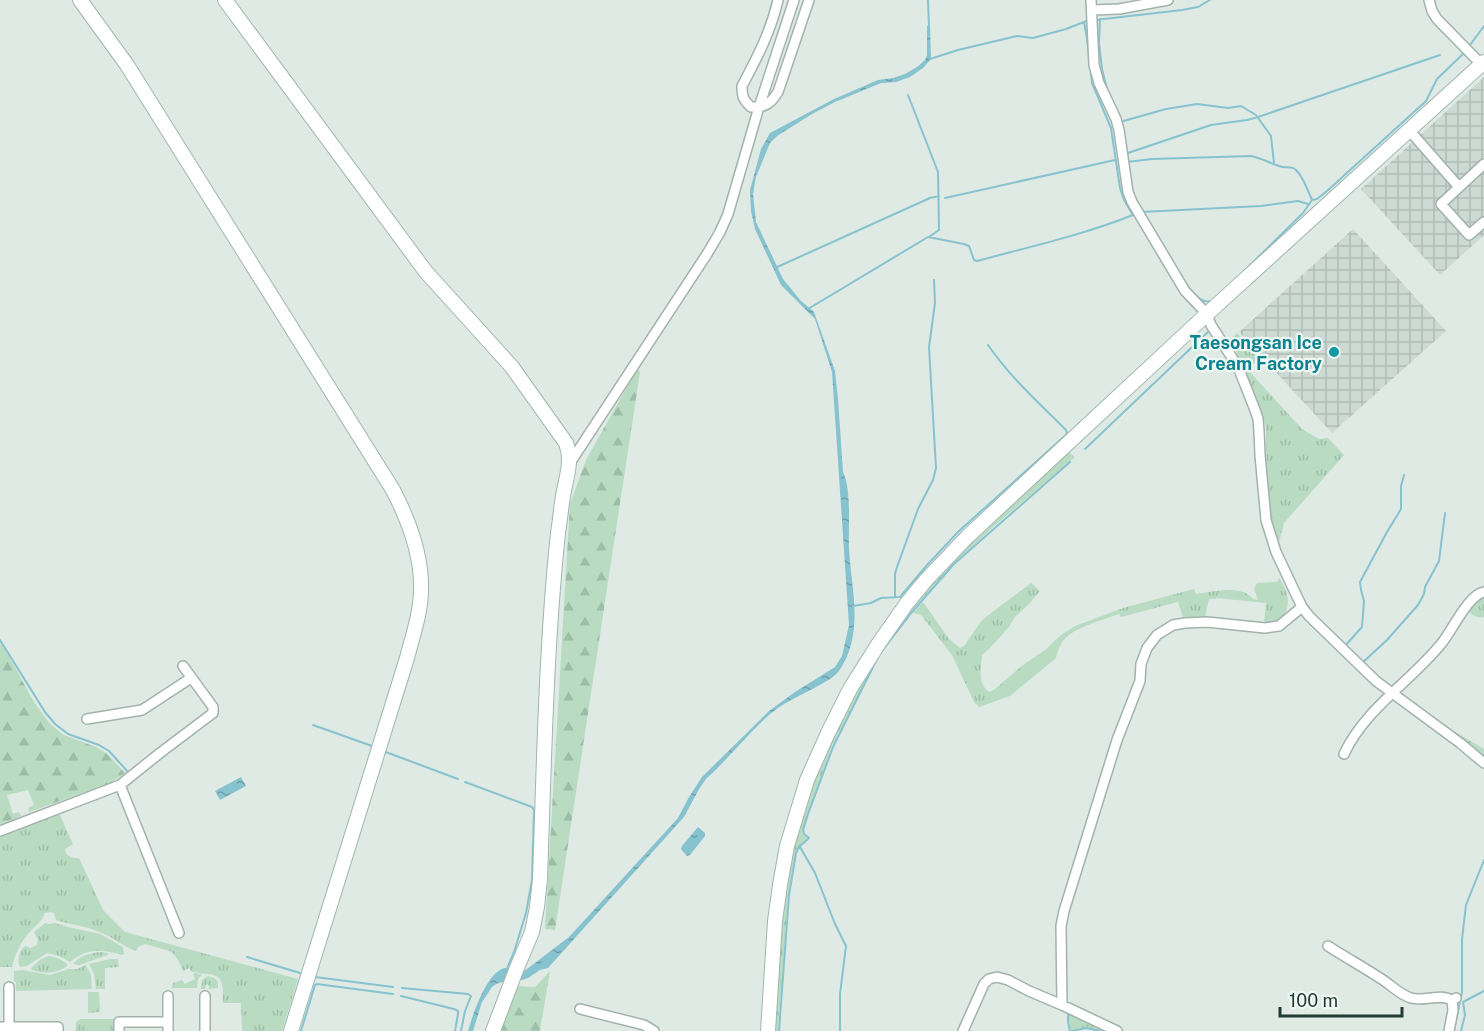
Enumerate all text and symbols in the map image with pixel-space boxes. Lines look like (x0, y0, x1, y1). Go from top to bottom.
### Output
place label: Taesongsan Ice Cream Factory (1190, 332, 1322, 374)
marker: Taesongsan Ice Cream Factory (1327, 345, 1341, 359)
scale bar (1280, 980, 1402, 1018)
text: 100 m (1289, 990, 1338, 1011)

